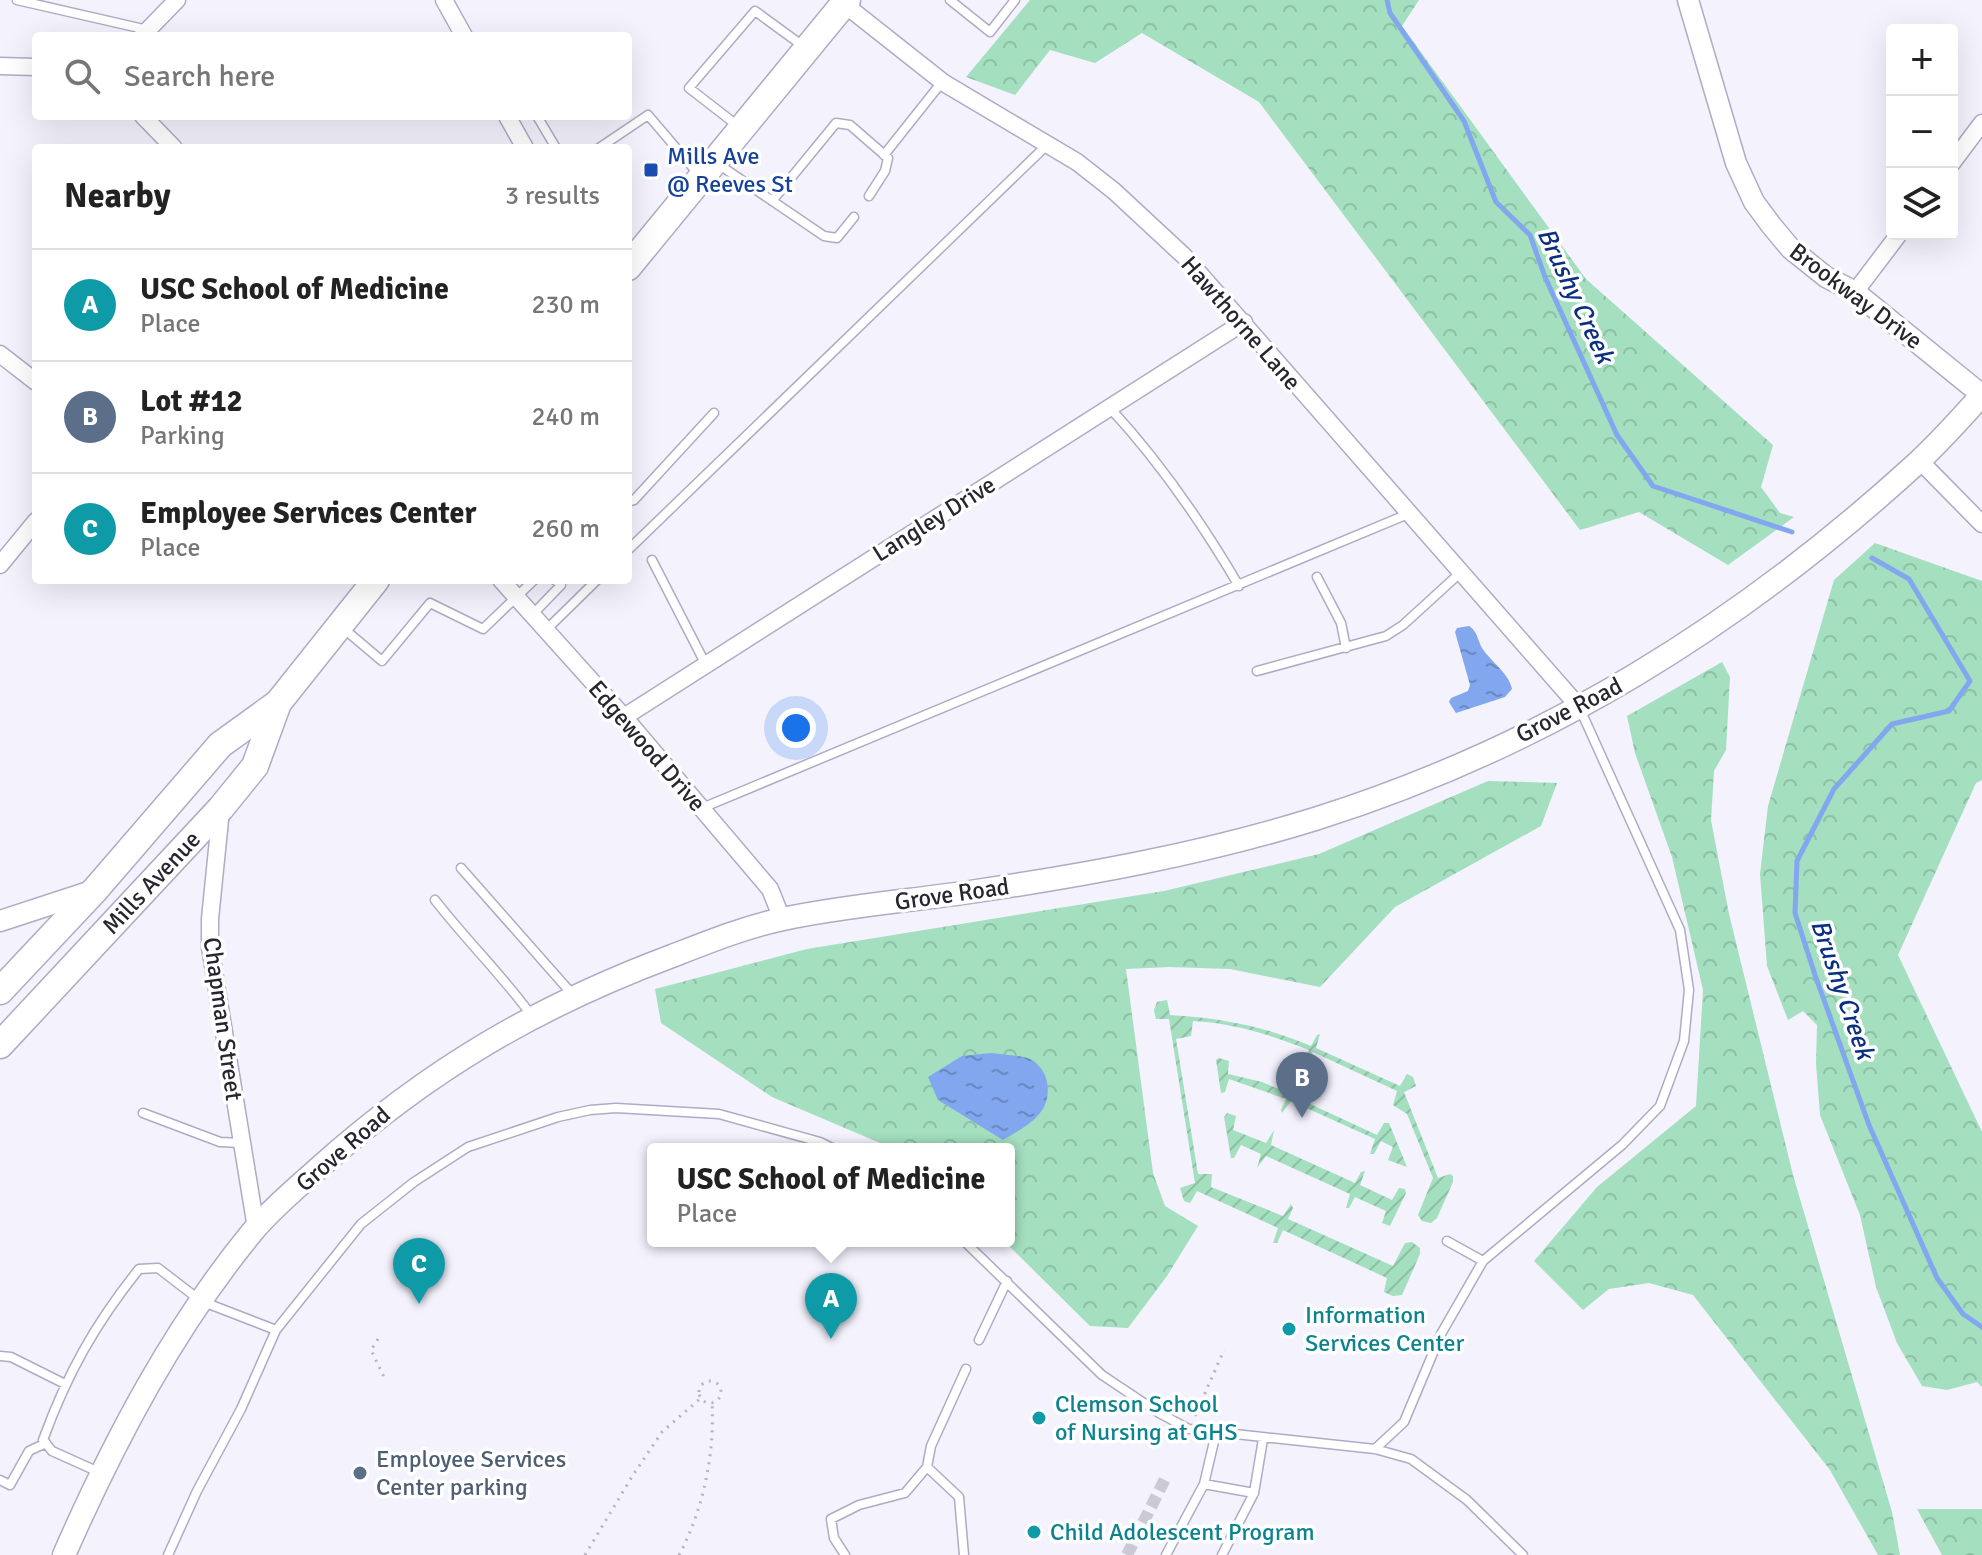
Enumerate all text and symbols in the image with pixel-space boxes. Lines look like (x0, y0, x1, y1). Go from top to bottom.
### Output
map controls (1886, 24, 1958, 240)
button: + (1886, 24, 1958, 96)
search box (32, 32, 632, 120)
icon: search (60, 54, 104, 98)
text: Search here (124, 58, 275, 95)
button: − (1886, 96, 1958, 168)
place label: Mills Ave @ Reeves St (667, 141, 793, 199)
marker: Mills Ave @ Reeves St (642, 161, 660, 179)
button: layers (1886, 168, 1958, 240)
text: Nearby (64, 175, 171, 217)
text: 3 results (505, 180, 600, 212)
water label: Brushy Creek (1530, 223, 1621, 370)
street label: Brookway Drive (1784, 236, 1928, 356)
street label: Hawthorne Lane (1174, 250, 1308, 396)
text: USC School of Medicine (140, 271, 449, 308)
text: A (82, 289, 98, 321)
text: 230 m (531, 289, 600, 321)
text: Place (140, 308, 201, 340)
text: Lot #12 (140, 383, 243, 420)
text: B (82, 401, 98, 433)
text: 240 m (531, 401, 600, 433)
text: Parking (140, 420, 225, 452)
street label: Langley Drive (867, 469, 1001, 569)
text: Employee Services Center (140, 495, 476, 532)
text: C (82, 513, 98, 545)
text: 260 m (531, 513, 600, 545)
text: Place (140, 532, 201, 564)
street label: Grove Road (1511, 670, 1627, 750)
street label: Edgewood Drive (582, 674, 712, 818)
your location (776, 708, 816, 748)
street label: Mills Avenue (96, 825, 207, 941)
street label: Grove Road (893, 871, 1011, 917)
water label: Brushy Creek (1803, 915, 1882, 1065)
street label: Chapman Street (197, 935, 249, 1103)
pin: B (1276, 1052, 1328, 1118)
street label: Grove Road (290, 1100, 396, 1198)
popup (647, 1143, 1015, 1247)
text: USC School of Medicine (677, 1161, 985, 1198)
text: Place (677, 1198, 737, 1230)
pin: C (393, 1238, 445, 1304)
pin: A (805, 1273, 857, 1339)
place label: Information Services Center (1305, 1300, 1465, 1358)
marker: Information Services Center (1280, 1320, 1298, 1338)
place label: Clemson School of Nursing at GHS (1055, 1389, 1238, 1447)
marker: Clemson School of Nursing at GHS (1030, 1409, 1048, 1427)
place label: Employee Services Center parking (376, 1444, 566, 1502)
marker: Employee Services Center parking (351, 1464, 369, 1482)
place label: Child Adolescent Program (1050, 1517, 1315, 1547)
marker: Child Adolescent Program (1025, 1523, 1043, 1541)

